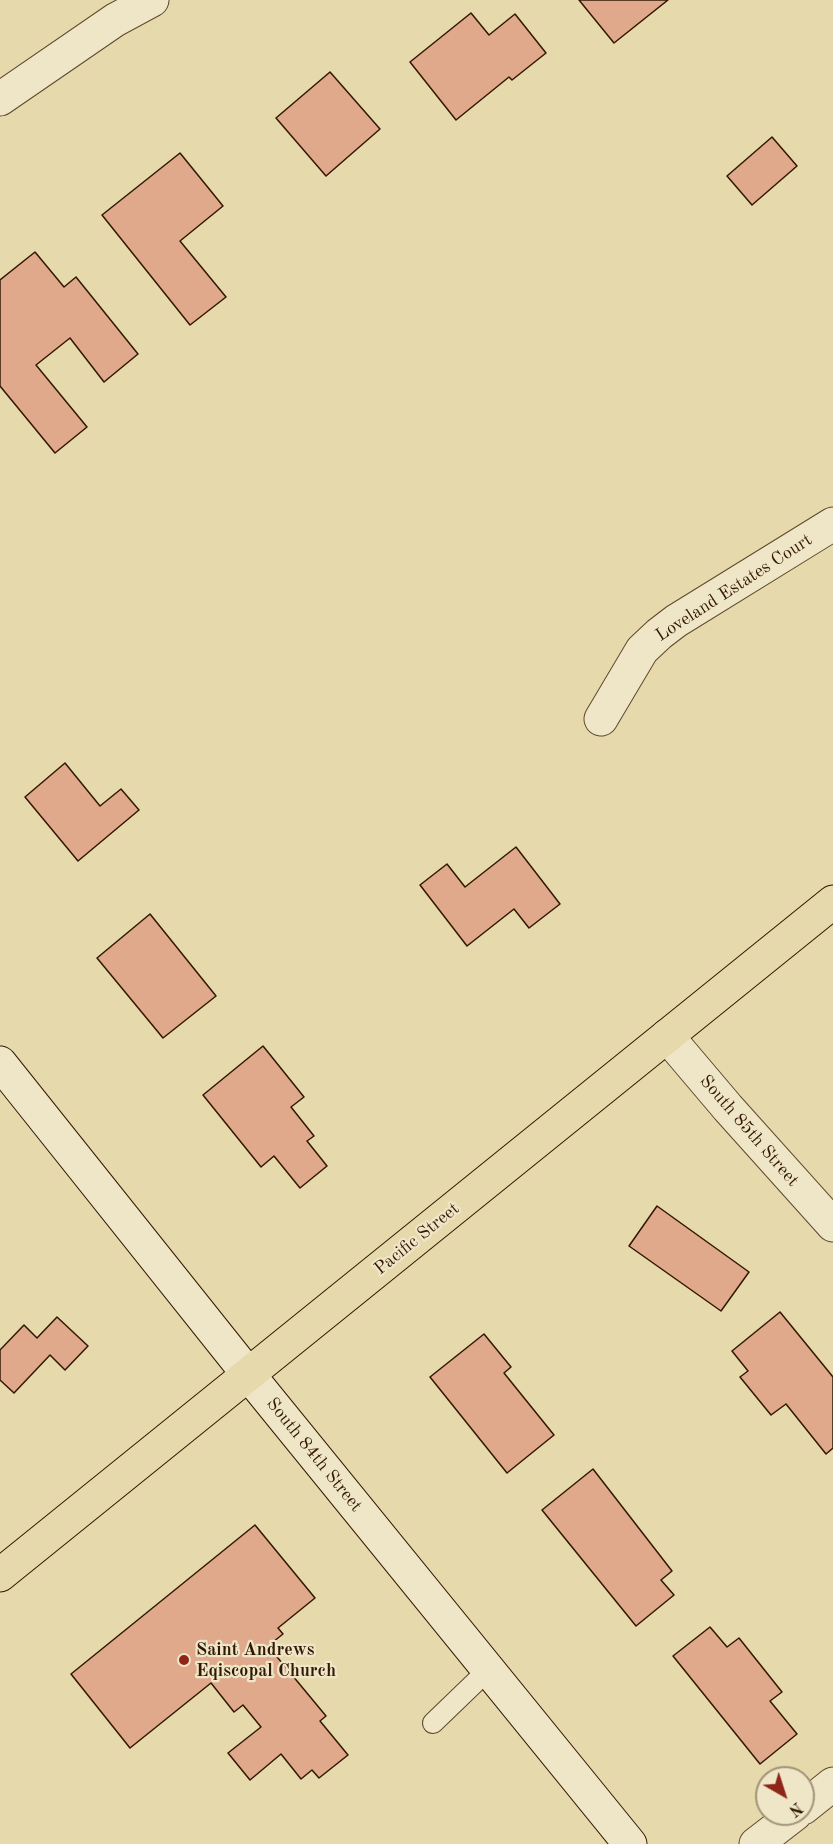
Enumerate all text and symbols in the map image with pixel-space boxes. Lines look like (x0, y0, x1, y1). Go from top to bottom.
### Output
street label: Loveland Estates Court (652, 529, 816, 647)
street label: South 85th Street (695, 1071, 803, 1191)
street label: Pacific Street (370, 1198, 464, 1280)
street label: South 84th Street (261, 1394, 367, 1516)
place label: Saint Andrews Eqiscopal Church (196, 1639, 336, 1682)
marker: Saint Andrews Eqiscopal Church (177, 1653, 191, 1667)
north arrow (755, 1766, 815, 1826)
text: N (785, 1798, 805, 1818)

